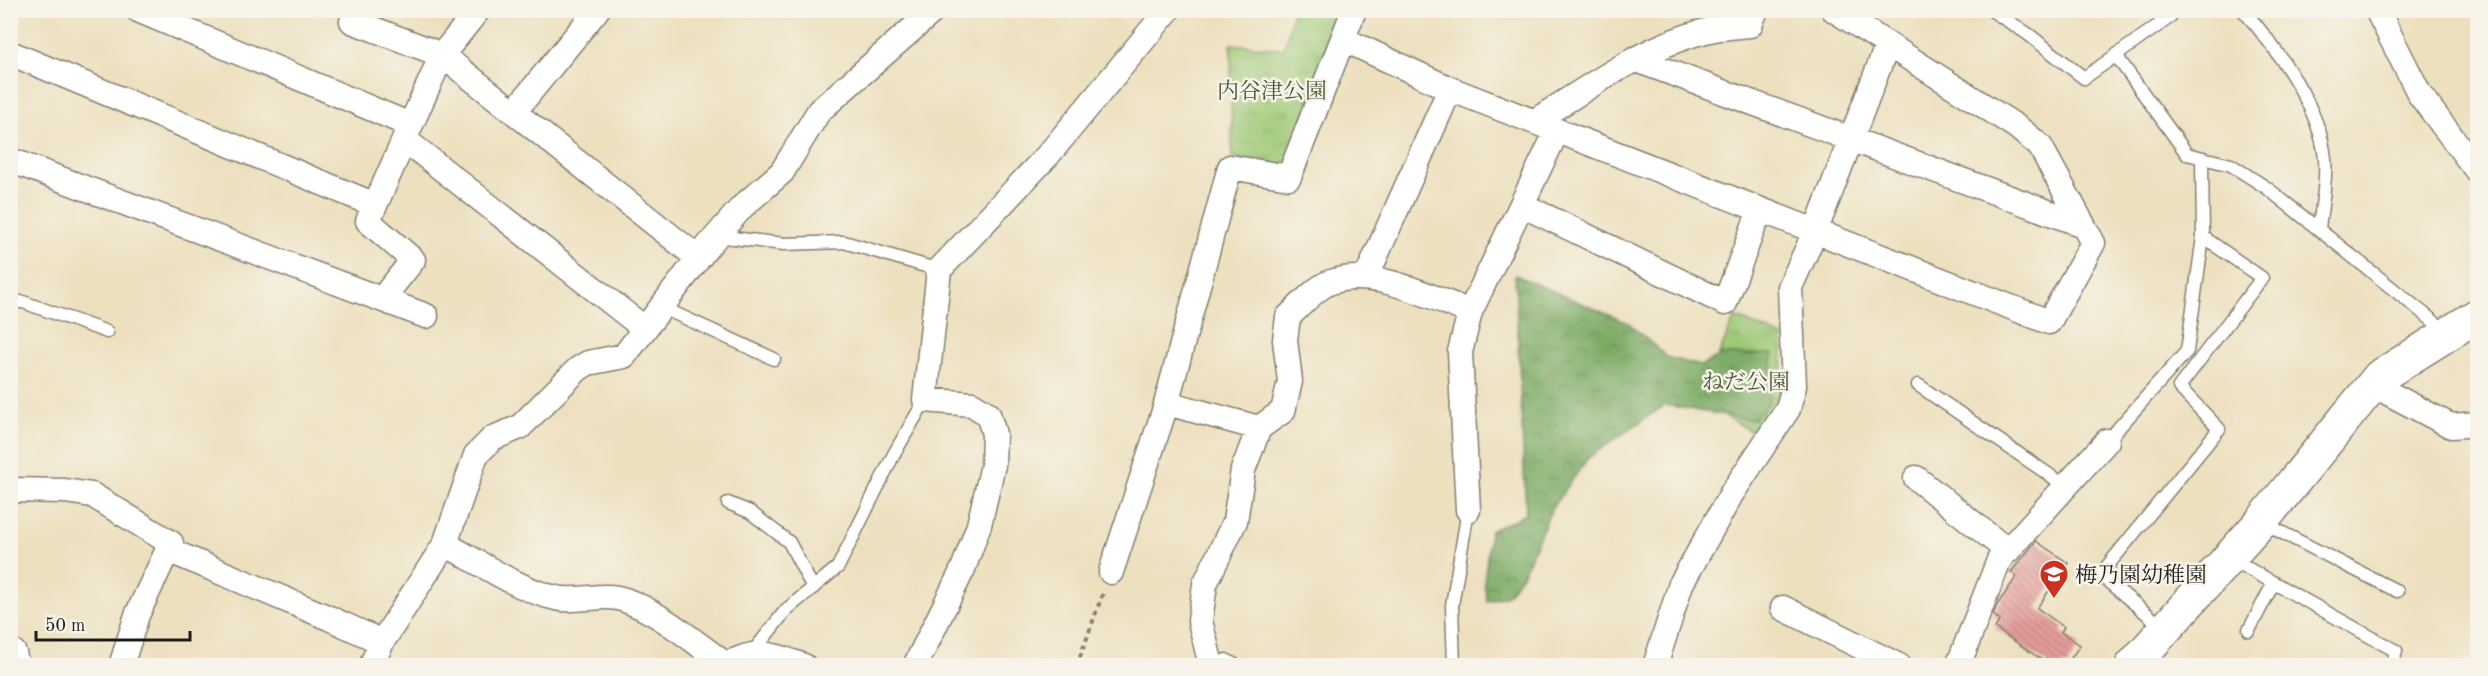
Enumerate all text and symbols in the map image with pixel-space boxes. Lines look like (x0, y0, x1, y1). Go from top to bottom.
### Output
park label: 内谷津公園 (1217, 79, 1327, 103)
park label: ねだ公園 (1702, 370, 1790, 394)
school or university icon: 梅乃園幼稚園 (2038, 558, 2070, 600)
place label: 梅乃園幼稚園 (2075, 563, 2207, 587)
scale bar (36, 604, 190, 642)
text: 50 m (45, 617, 85, 635)

